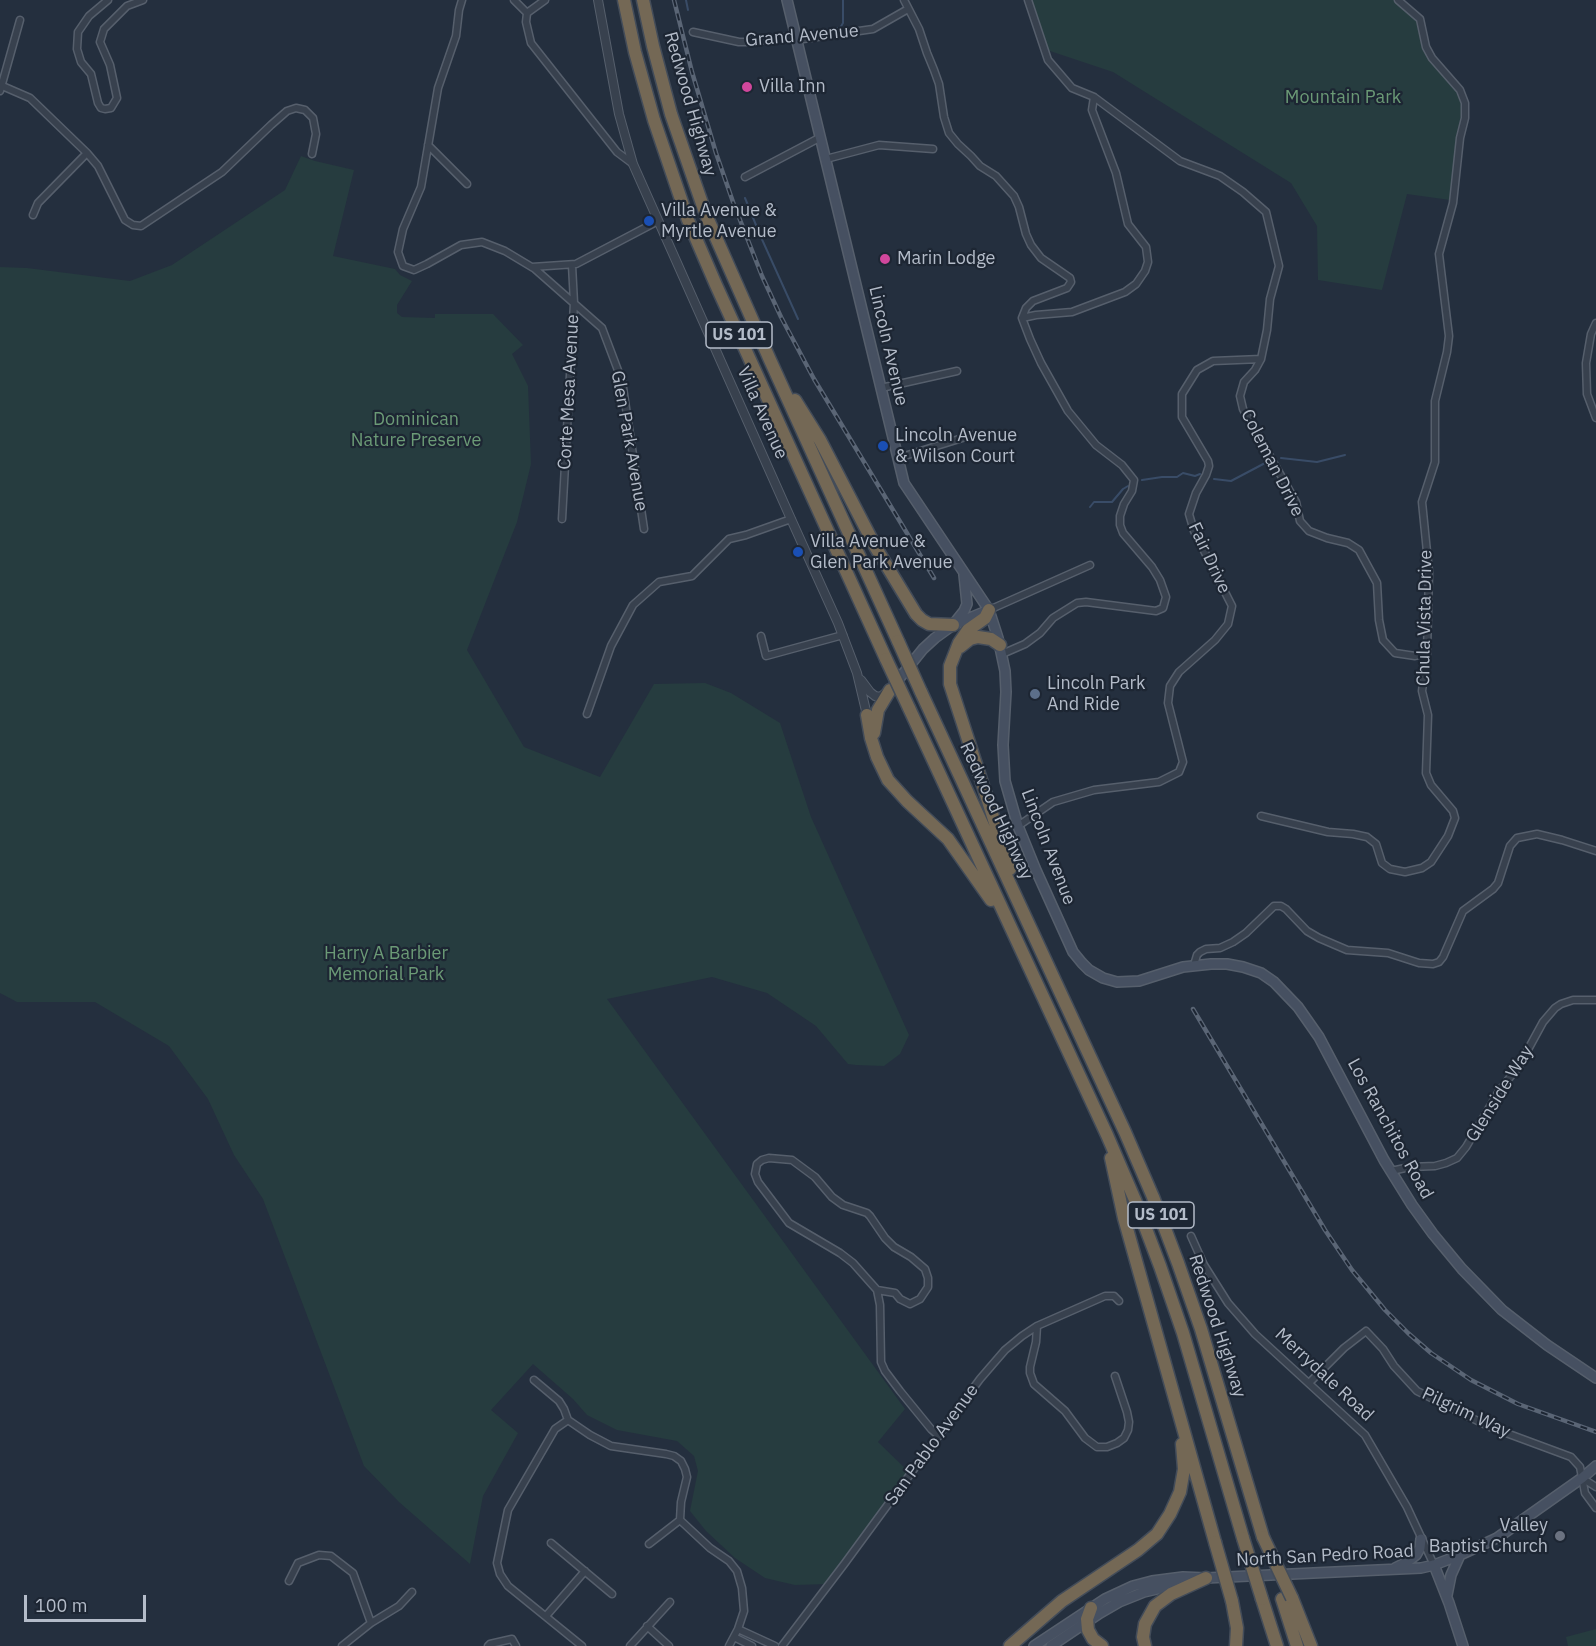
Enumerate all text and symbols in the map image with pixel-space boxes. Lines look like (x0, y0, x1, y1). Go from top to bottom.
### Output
street label: Grand Avenue (744, 20, 860, 52)
street label: Redwood Highway (659, 29, 721, 179)
place label: Villa Inn (759, 76, 826, 98)
marker: Villa Inn (740, 80, 754, 94)
park label: Mountain Park (1285, 87, 1401, 109)
place label: Villa Avenue & Myrtle Avenue (661, 200, 777, 242)
marker: Villa Avenue & Myrtle Avenue (642, 214, 656, 228)
place label: Marin Lodge (897, 248, 995, 270)
marker: Marin Lodge (878, 252, 892, 266)
street label: Lincoln Avenue (864, 284, 912, 408)
street label: Corte Mesa Avenue (554, 314, 584, 470)
road number: US 101 (706, 322, 772, 348)
street label: Villa Avenue (732, 363, 792, 463)
street label: Glen Park Avenue (606, 369, 652, 513)
street label: Coleman Drive (1236, 406, 1308, 520)
park label: Dominican Nature Preserve (351, 409, 481, 452)
place label: Lincoln Avenue & Wilson Court (895, 425, 1017, 468)
marker: Lincoln Avenue & Wilson Court (876, 439, 890, 453)
street label: Fair Drive (1183, 519, 1235, 597)
place label: Villa Avenue & Glen Park Avenue (810, 531, 953, 574)
marker: Villa Avenue & Glen Park Avenue (791, 545, 805, 559)
street label: Chula Vista Drive (1413, 550, 1437, 686)
place label: Lincoln Park And Ride (1047, 673, 1146, 716)
marker: Lincoln Park And Ride (1028, 687, 1042, 701)
street label: Redwood Highway (955, 739, 1037, 883)
street label: Lincoln Avenue (1016, 786, 1080, 908)
park label: Harry A Barbier Memorial Park (324, 943, 448, 986)
street label: Glenside Way (1462, 1042, 1538, 1146)
street label: Los Ranchitos Road (1342, 1055, 1438, 1203)
road number: US 101 (1128, 1202, 1194, 1228)
street label: Redwood Highway (1184, 1252, 1250, 1400)
street label: Merrydale Road (1270, 1324, 1378, 1426)
street label: San Pablo Avenue (881, 1380, 983, 1510)
street label: Pilgrim Way (1418, 1383, 1514, 1443)
place label: Valley Baptist Church (1429, 1515, 1548, 1558)
marker: Valley Baptist Church (1553, 1529, 1567, 1543)
street label: North San Pedro Road (1236, 1541, 1414, 1571)
scale bar (27, 1583, 148, 1621)
text: 100 m (35, 1594, 87, 1617)

